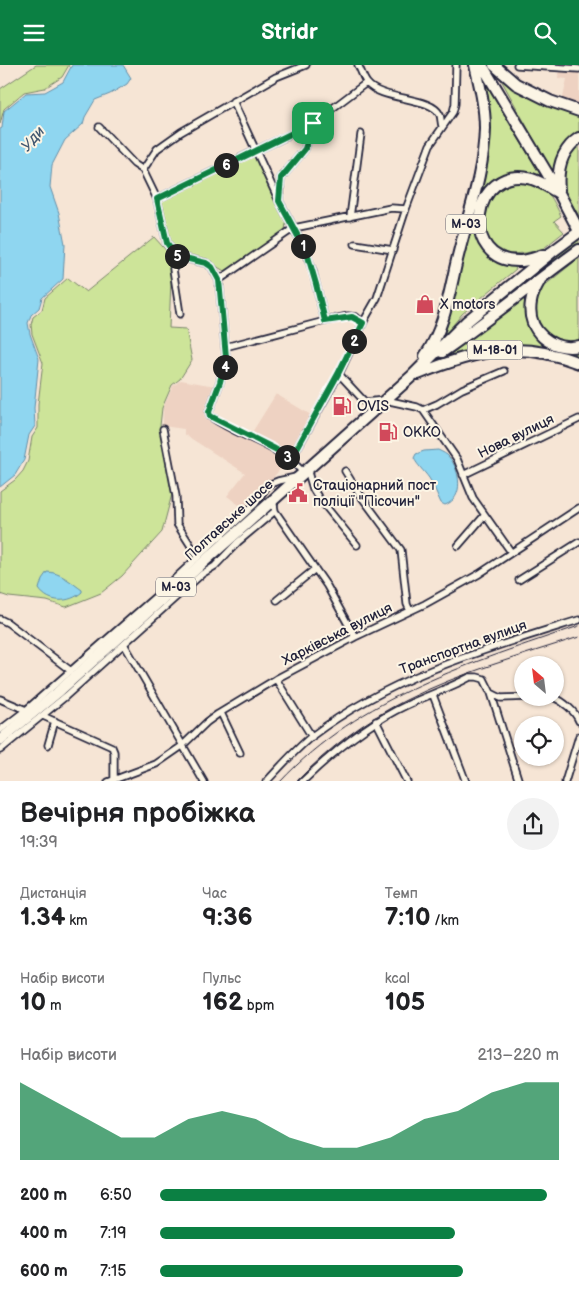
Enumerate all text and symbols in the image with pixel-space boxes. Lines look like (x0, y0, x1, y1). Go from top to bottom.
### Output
icon: menu (20, 19, 48, 47)
text: Stridr (261, 19, 318, 46)
icon: search (531, 19, 559, 47)
pin (292, 102, 334, 144)
icon: arrive (299, 109, 327, 137)
water label: Уди (17, 122, 50, 156)
pin: 6 (214, 153, 238, 177)
text: 6 (222, 157, 231, 174)
road number: М-03 (446, 215, 486, 233)
pin: 1 (290, 233, 316, 259)
text: 1 (301, 238, 306, 255)
pin: 5 (164, 243, 190, 269)
text: 5 (173, 248, 182, 265)
shop icon: Х motors (414, 293, 436, 315)
place label: Х motors (440, 296, 495, 313)
pin: 2 (342, 329, 366, 353)
text: 2 (350, 333, 359, 350)
road number: М-18-01 (468, 341, 522, 359)
pin: 4 (212, 355, 238, 379)
text: 4 (221, 359, 230, 376)
fuel station icon: OVIS (331, 395, 353, 417)
place label: OVIS (357, 398, 389, 415)
street label: Нова вулиця (475, 410, 557, 462)
fuel station icon: ОККО (377, 421, 399, 443)
place label: ОККО (403, 424, 441, 441)
pin: 3 (274, 445, 300, 469)
text: 3 (283, 449, 292, 466)
street label: Полтавське шосе (181, 476, 277, 564)
place label: Стаціонарний пост поліції "Пісочин" (313, 477, 437, 510)
public building icon: Стаціонарний пост поліції "Пісочин" (287, 482, 309, 504)
road number: М-03 (156, 577, 196, 597)
street label: Харківська вулиця (279, 599, 395, 669)
street label: Транспортна вулиця (397, 616, 529, 678)
north arrow (514, 656, 564, 706)
map controls (514, 656, 564, 766)
button: locate (514, 716, 564, 766)
text: Вечірня пробіжка (20, 797, 255, 830)
button: share (507, 798, 559, 850)
text: 19:39 (20, 833, 58, 852)
text: Дистанція (20, 885, 87, 902)
text: Час (202, 885, 227, 902)
text: Темп (385, 885, 418, 902)
text: 1.34 (20, 902, 65, 933)
text: 9:36 (202, 902, 253, 933)
text: 7:10 (385, 902, 431, 933)
text: km (65, 912, 88, 929)
text: /km (431, 912, 459, 929)
text: Набір висоти (20, 970, 105, 987)
text: Пульс (202, 970, 241, 987)
text: kcal (385, 970, 410, 987)
text: 10 (20, 987, 46, 1018)
text: 162 (202, 987, 243, 1018)
text: 105 (385, 987, 425, 1018)
text: m (46, 997, 61, 1014)
text: bpm (243, 997, 274, 1014)
text: Набір висоти (20, 1046, 117, 1065)
text: 213–220 m (477, 1046, 559, 1065)
text: 200 m (20, 1186, 67, 1205)
text: 6:50 (100, 1186, 132, 1205)
text: 400 m (20, 1224, 67, 1243)
text: 7:19 (100, 1224, 127, 1243)
text: 600 m (20, 1262, 68, 1281)
text: 7:15 (100, 1262, 126, 1281)

